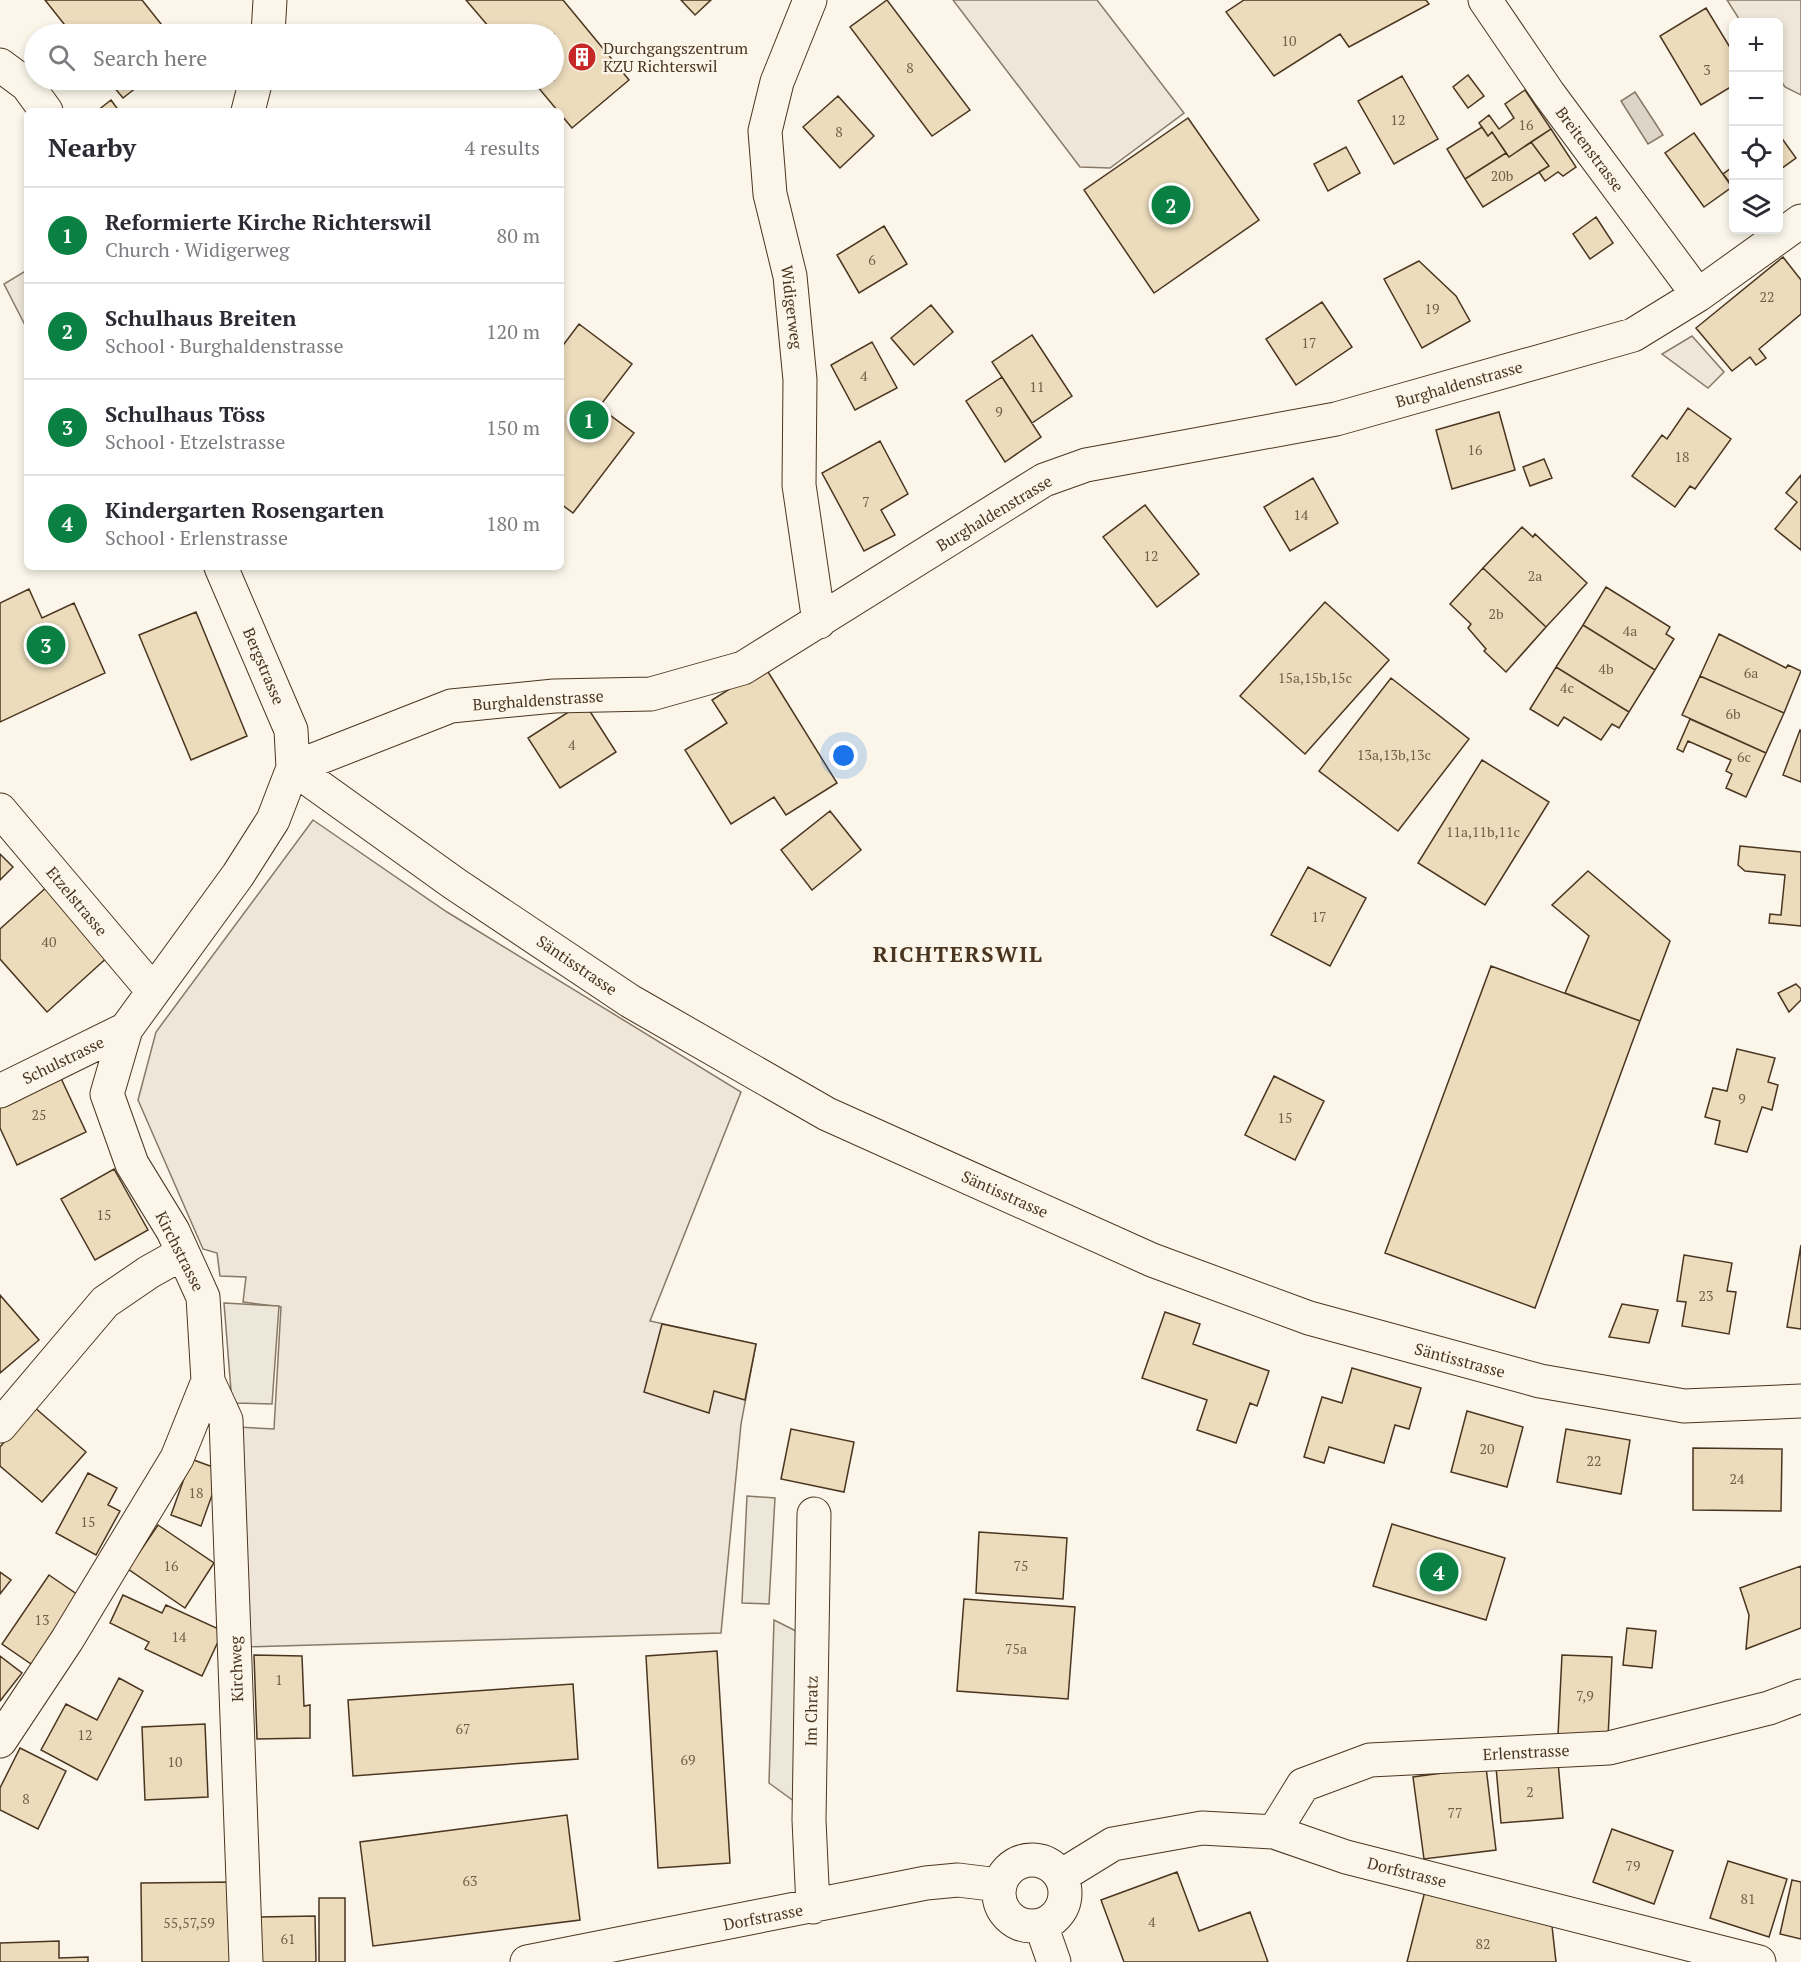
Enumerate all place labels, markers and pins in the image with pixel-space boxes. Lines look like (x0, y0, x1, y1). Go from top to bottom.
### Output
place label: Durchgangszentrum KZU Richterswil (603, 37, 748, 77)
building icon: Durchgangszentrum KZU Richterswil (566, 41, 598, 73)
pin: 2 (1152, 182, 1190, 228)
pin: 1 (570, 398, 608, 442)
pin: 3 (26, 622, 66, 668)
pin: 4 (1420, 1550, 1458, 1594)

